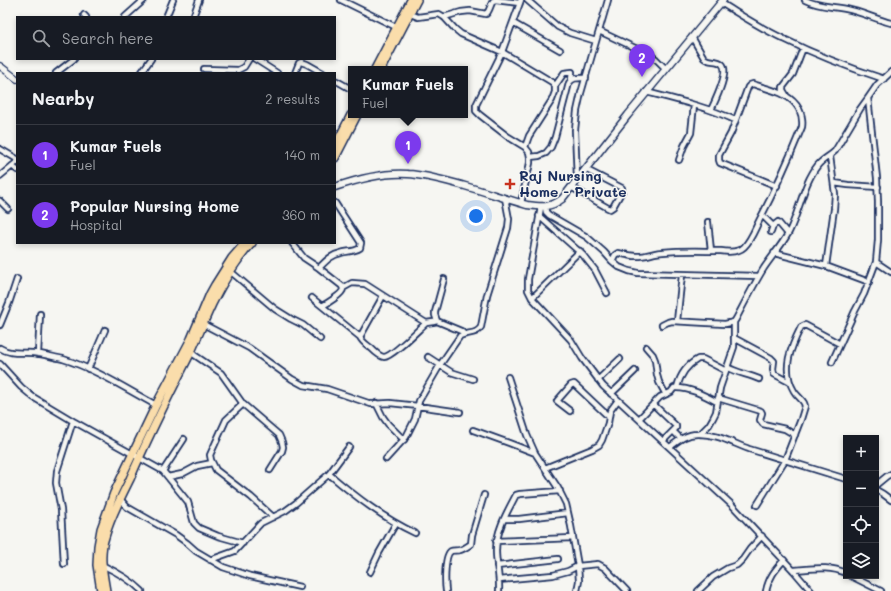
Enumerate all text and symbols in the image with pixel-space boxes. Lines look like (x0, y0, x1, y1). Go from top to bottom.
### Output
search box (16, 16, 336, 60)
icon: search (30, 27, 52, 49)
text: Search here (62, 28, 153, 48)
pin: 2 (629, 44, 655, 77)
popup (348, 66, 468, 118)
text: Kumar Fuels (362, 74, 454, 94)
text: Nearby (32, 87, 94, 109)
text: 2 results (265, 90, 320, 107)
text: Fuel (362, 94, 388, 111)
pin: 1 (395, 131, 421, 164)
text: Kumar Fuels (70, 136, 162, 156)
text: 1 (42, 146, 48, 163)
text: 140 m (284, 146, 320, 163)
text: Fuel (70, 156, 96, 173)
place label: Raj Nursing Home - Private (519, 166, 627, 201)
marker: Raj Nursing Home - Private (504, 178, 516, 190)
text: Popular Nursing Home (70, 196, 239, 216)
text: 2 (41, 206, 49, 223)
text: 360 m (282, 206, 320, 223)
your location (466, 206, 486, 226)
text: Hospital (70, 216, 122, 233)
map controls (843, 435, 879, 579)
button: + (843, 435, 879, 471)
button: − (843, 471, 879, 507)
button: locate (843, 507, 879, 543)
button: layers (843, 543, 879, 579)

